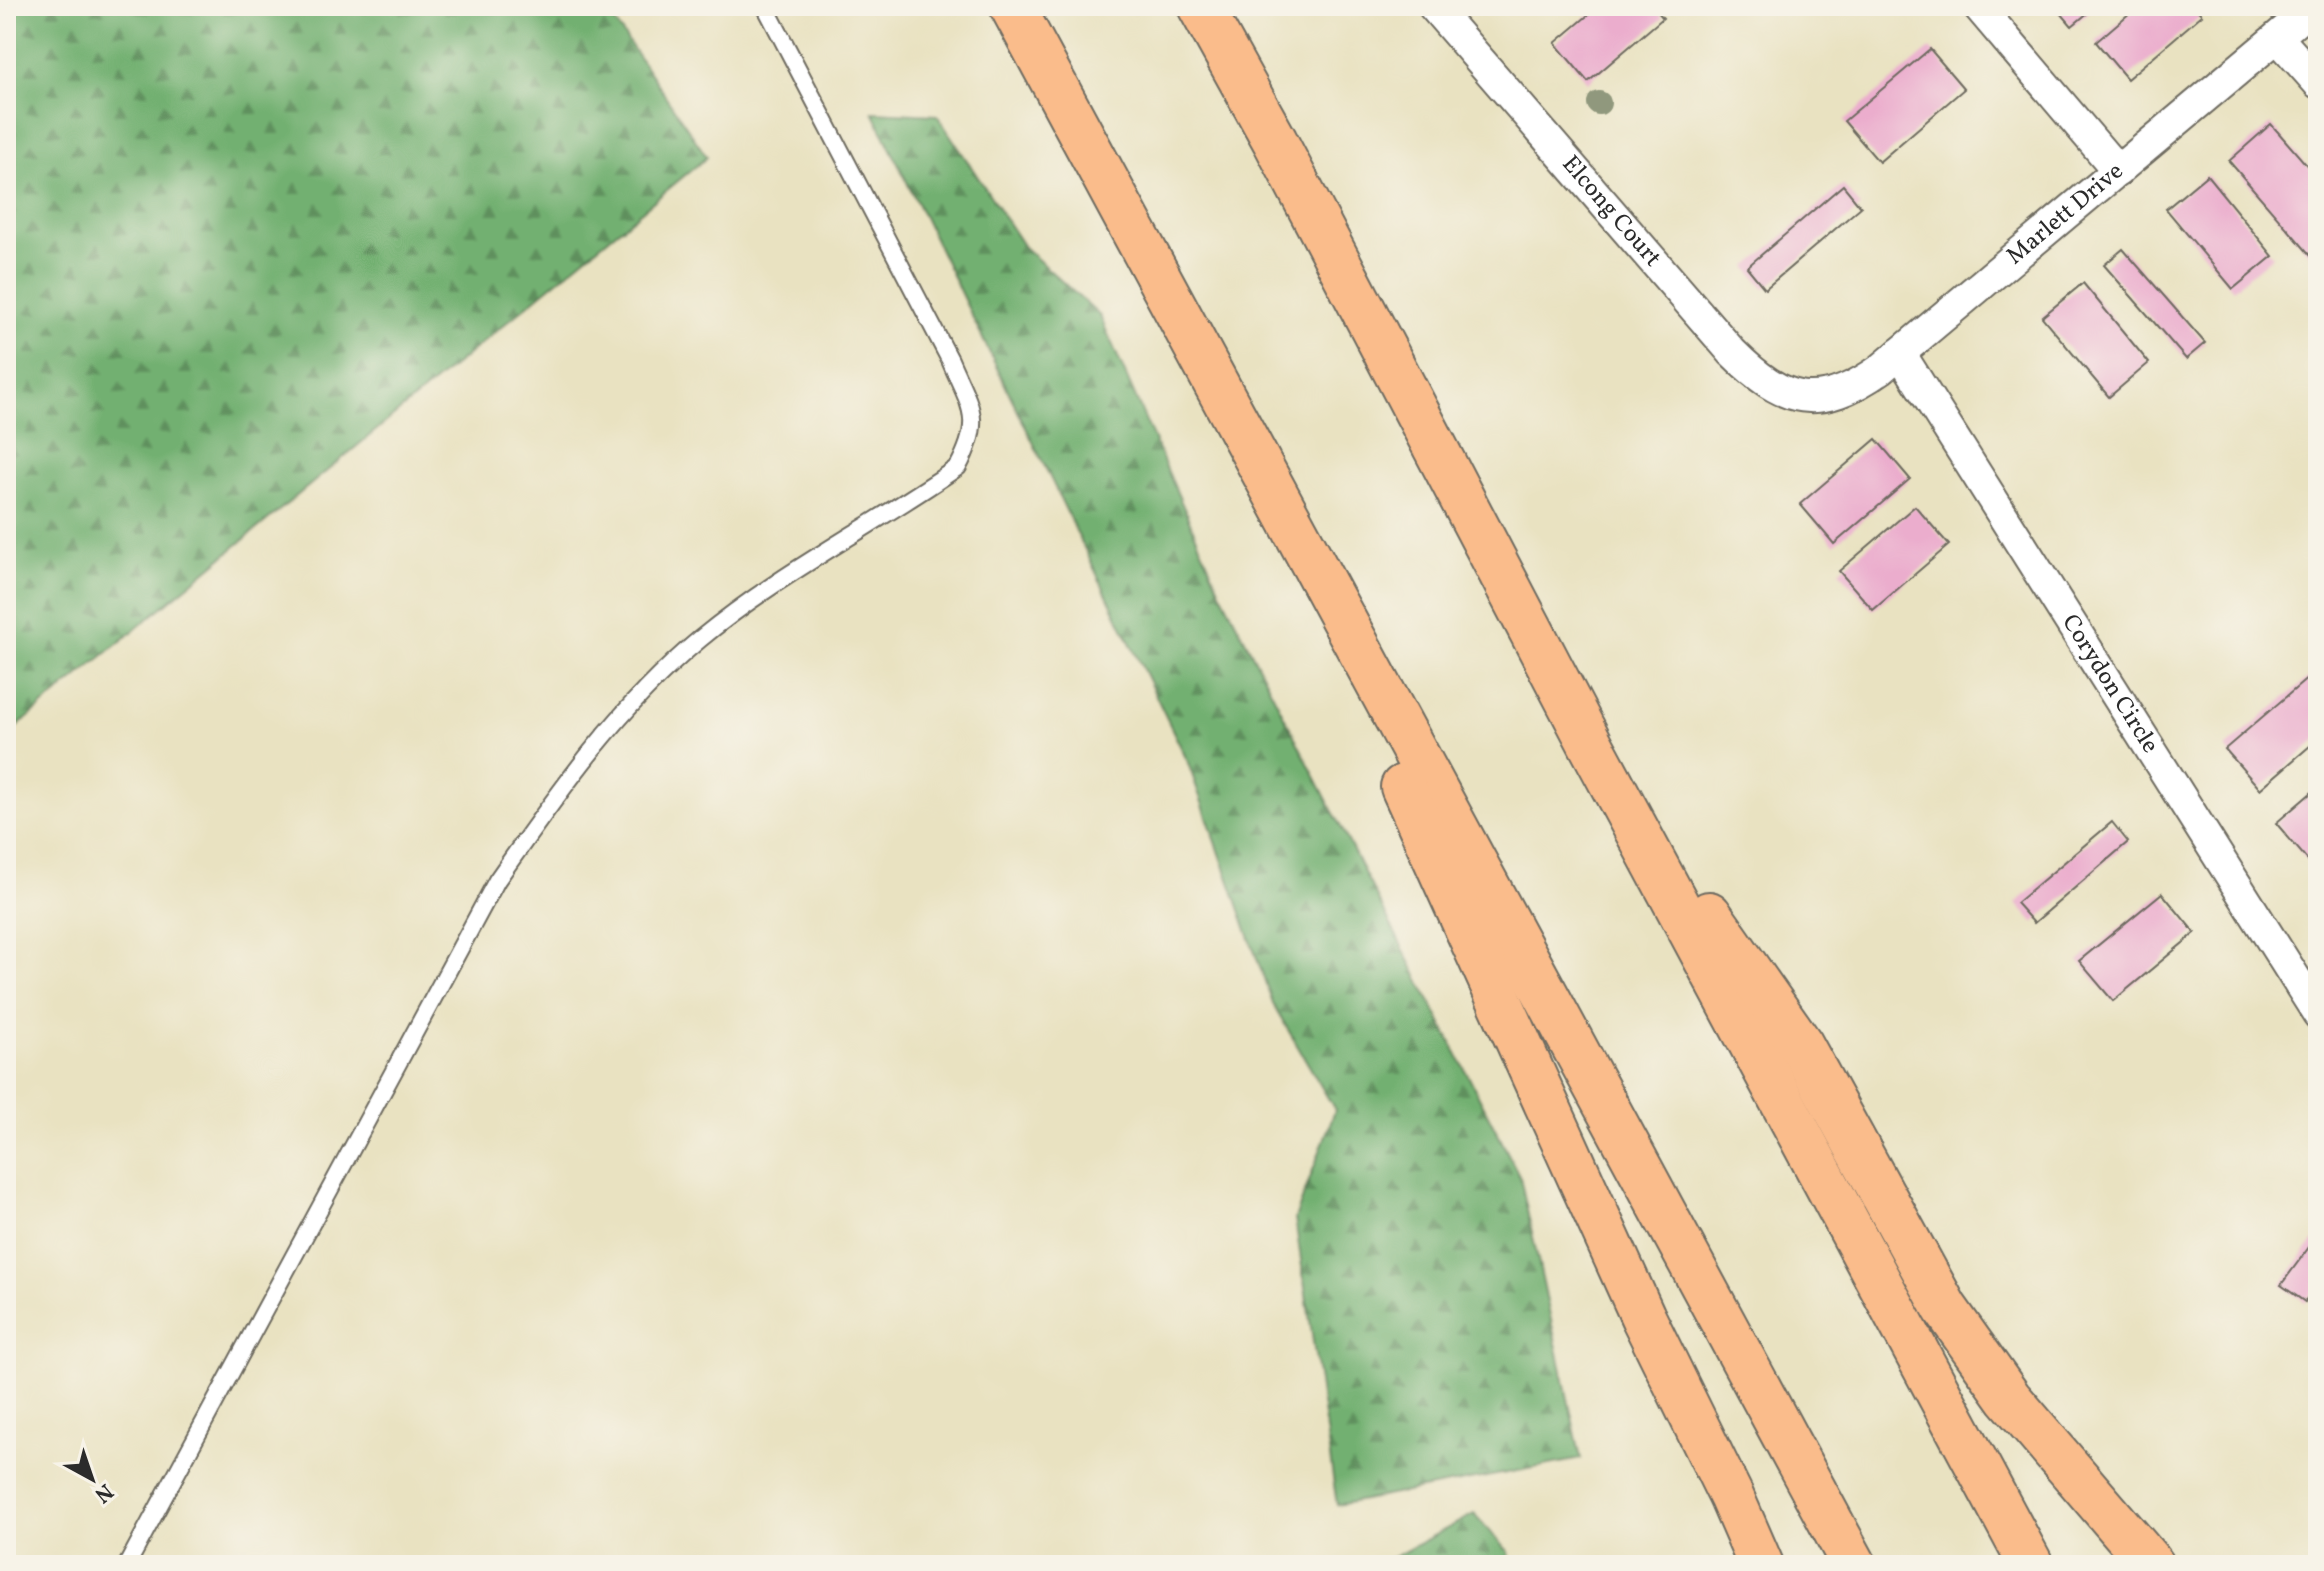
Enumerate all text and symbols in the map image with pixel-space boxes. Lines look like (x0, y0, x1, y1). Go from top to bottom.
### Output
street label: Elcong Court (1553, 149, 1669, 275)
street label: Marlett Drive (2000, 155, 2131, 273)
street label: Corydon Circle (2053, 608, 2166, 760)
north arrow (52, 1439, 132, 1519)
text: N (87, 1475, 119, 1509)

